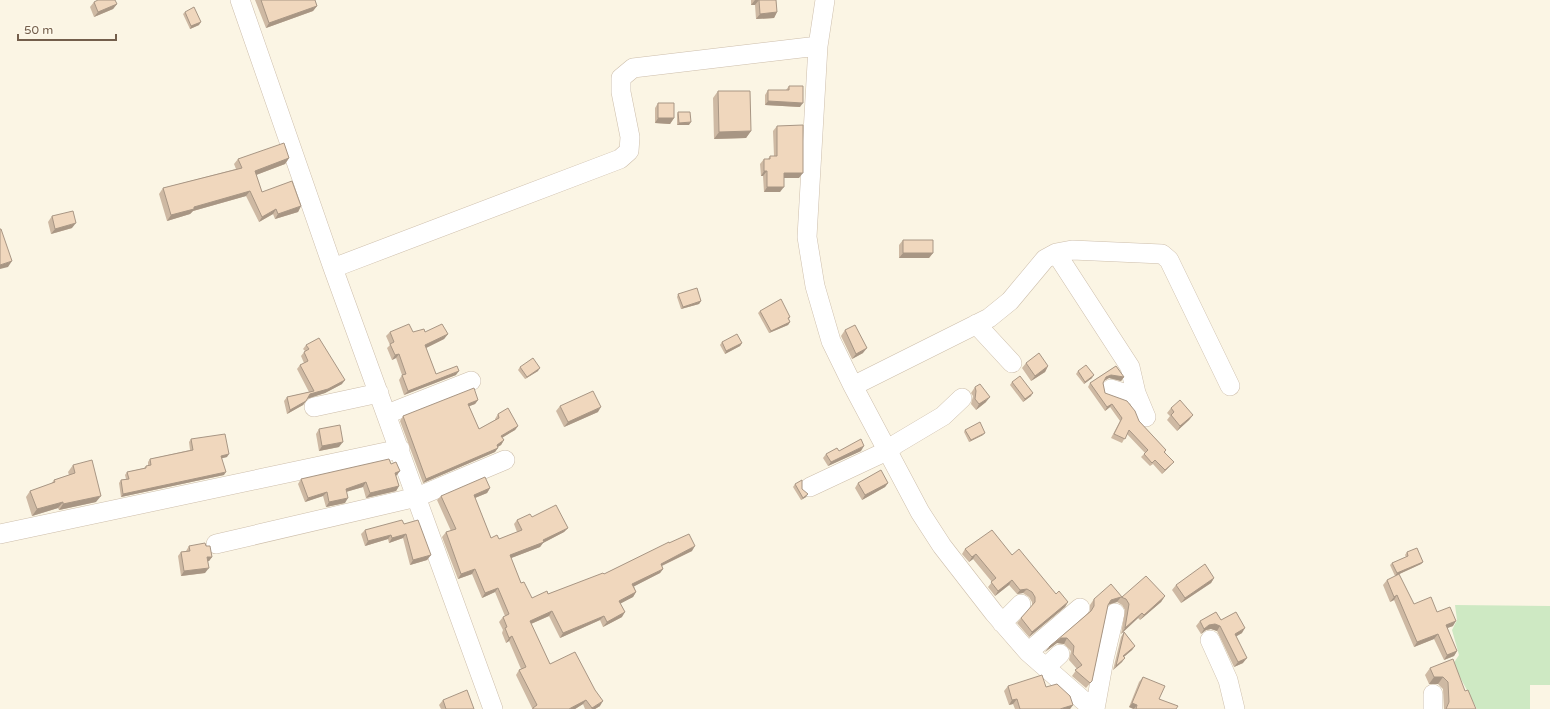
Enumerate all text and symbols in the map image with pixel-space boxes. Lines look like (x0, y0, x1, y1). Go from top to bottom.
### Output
scale bar (18, 16, 116, 42)
text: 50 m (24, 23, 53, 37)

